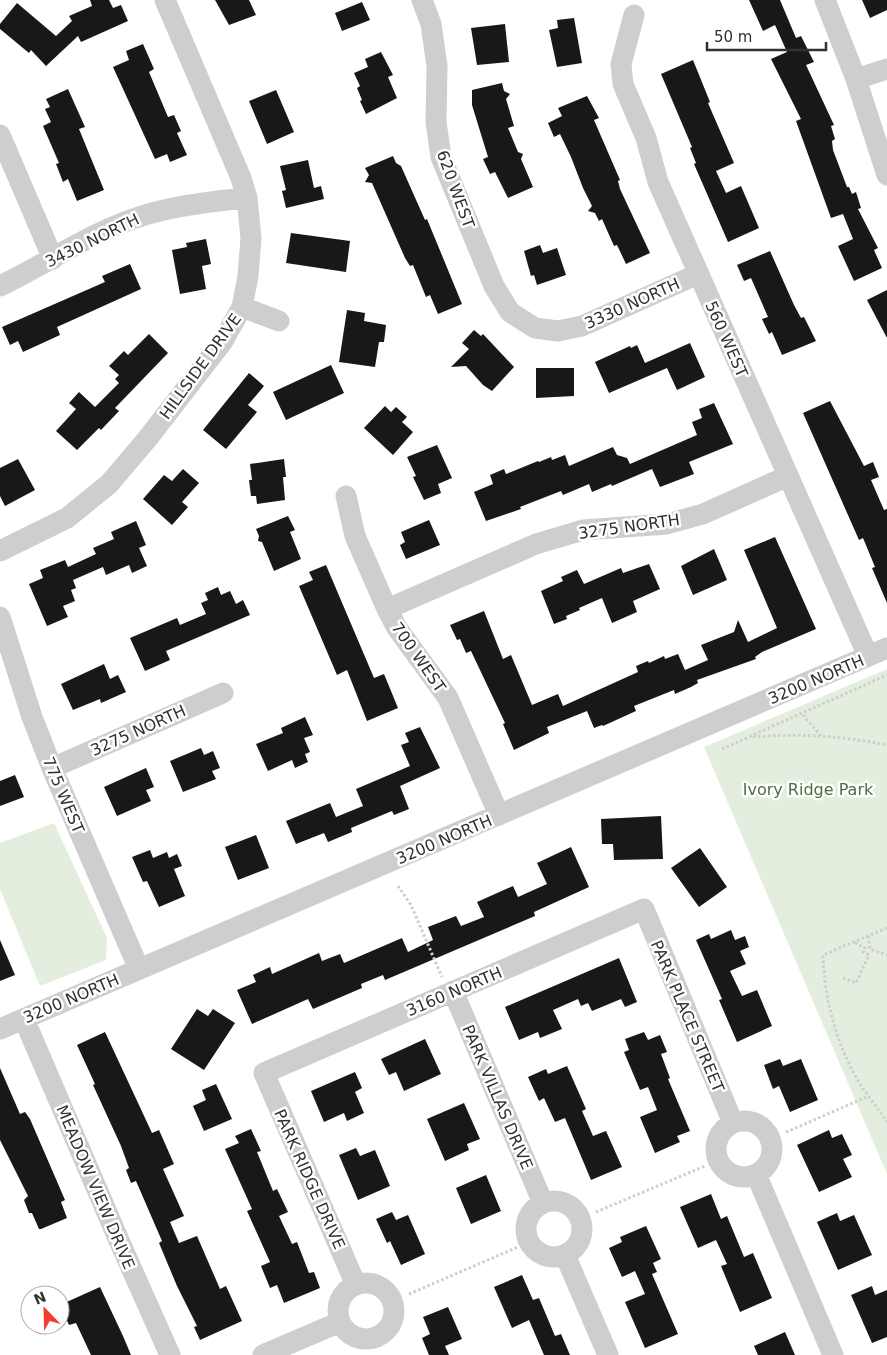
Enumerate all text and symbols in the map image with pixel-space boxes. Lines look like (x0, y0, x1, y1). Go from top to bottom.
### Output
scale bar (707, 20, 826, 52)
text: 50 m (714, 28, 752, 46)
street label: 620 WEST (433, 148, 478, 231)
street label: 3430 NORTH (42, 210, 142, 271)
street label: 3330 NORTH (582, 274, 683, 333)
street label: 560 WEST (701, 298, 752, 380)
street label: HILLSIDE DRIVE (156, 310, 245, 423)
street label: 3275 NORTH (577, 510, 681, 543)
street label: 700 WEST (387, 618, 450, 696)
street label: 3200 NORTH (765, 651, 867, 708)
street label: 3275 NORTH (88, 701, 189, 760)
street label: 775 WEST (39, 754, 88, 837)
park label: Ivory Ridge Park (743, 780, 874, 799)
street label: 3200 NORTH (393, 811, 495, 868)
street label: PARK PLACE STREET (647, 937, 728, 1095)
street label: 3160 NORTH (403, 963, 505, 1020)
street label: 3200 NORTH (20, 970, 122, 1027)
street label: PARK VILLAS DRIVE (458, 1022, 537, 1172)
street label: MEADOW VIEW DRIVE (52, 1102, 139, 1272)
street label: PARK RIDGE DRIVE (270, 1106, 349, 1252)
north arrow (20, 1285, 70, 1335)
text: N (31, 1288, 48, 1308)

